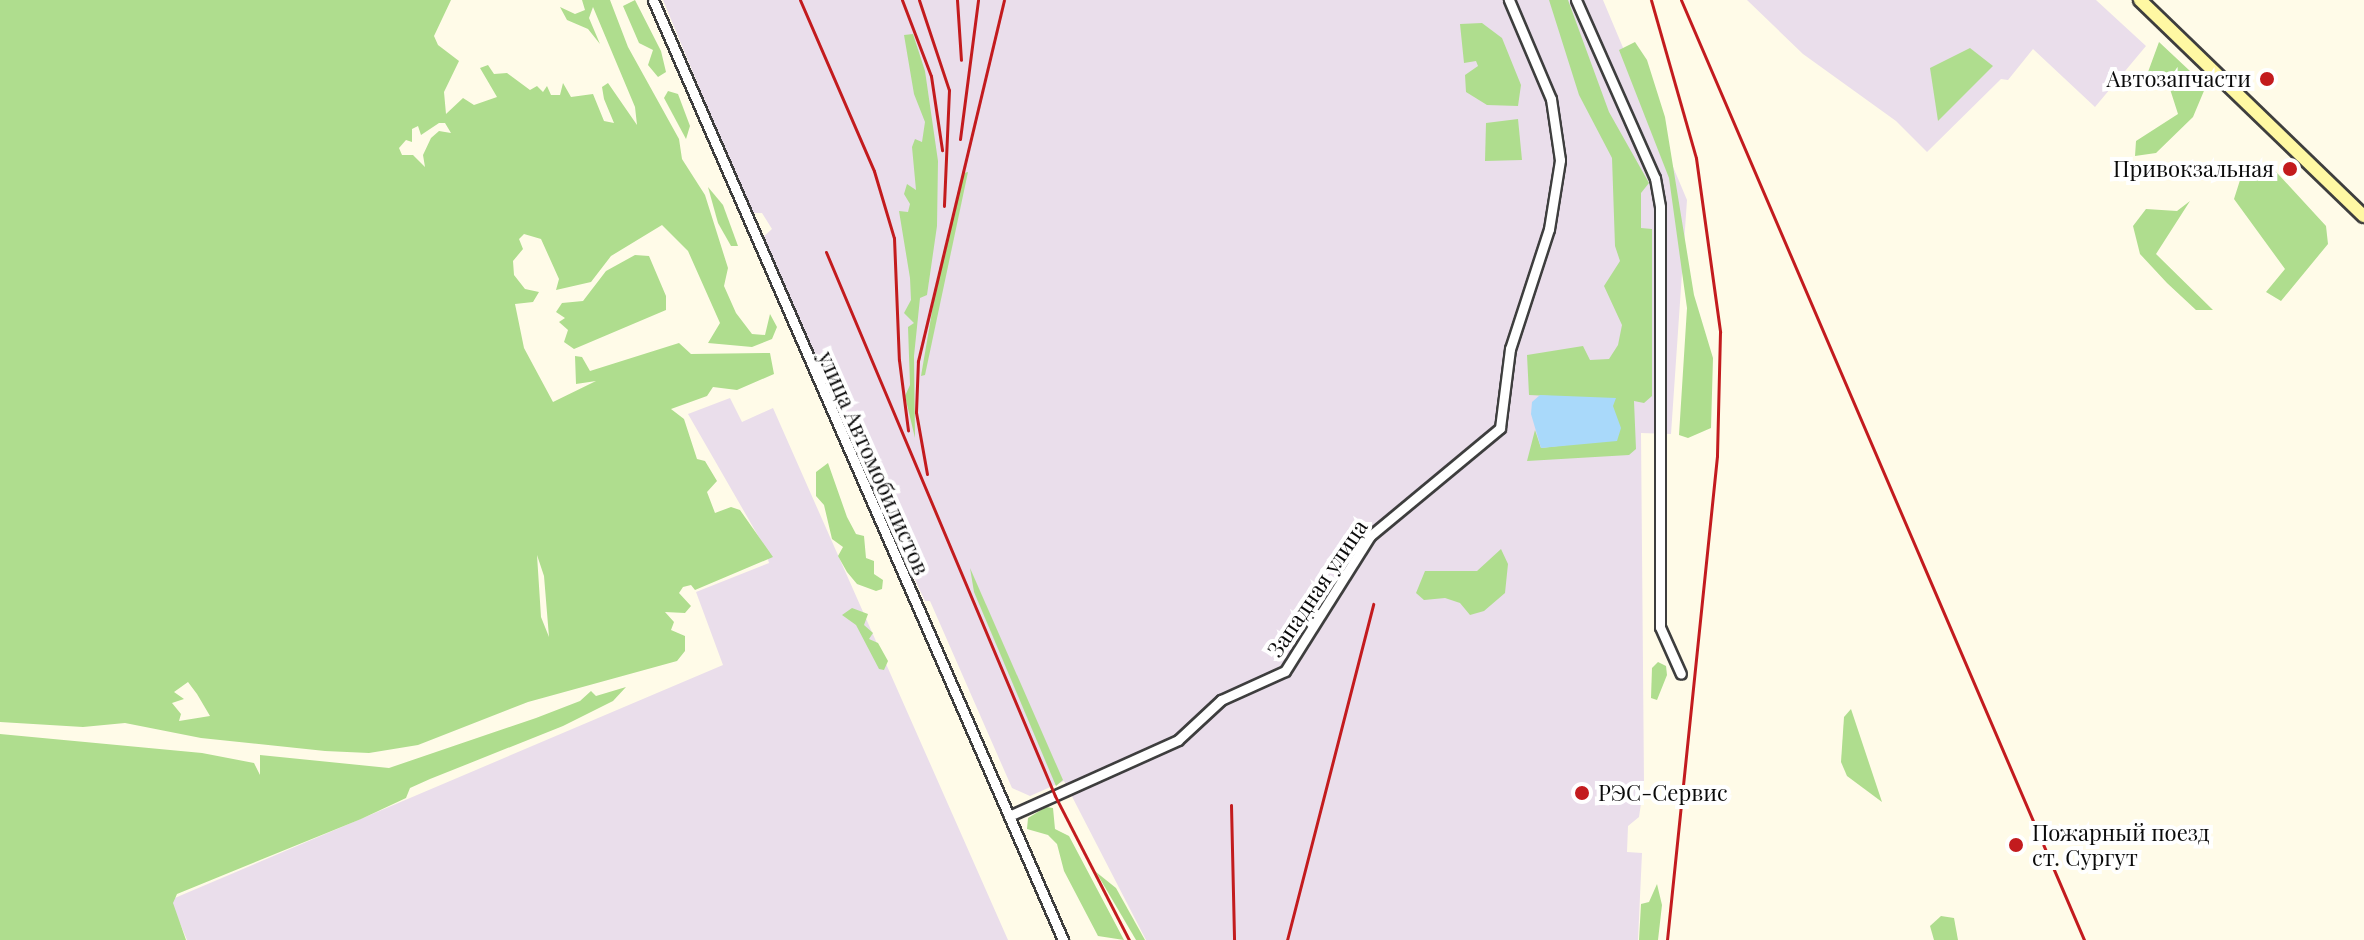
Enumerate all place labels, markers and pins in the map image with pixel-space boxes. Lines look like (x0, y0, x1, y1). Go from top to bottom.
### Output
place label: Автозапчасти (2106, 66, 2251, 92)
marker: Автозапчасти (2258, 70, 2276, 88)
place label: Привокзальная (2113, 156, 2274, 182)
marker: Привокзальная (2281, 160, 2299, 178)
place label: РЭС-Сервис (1598, 780, 1728, 806)
marker: РЭС-Сервис (1573, 784, 1591, 802)
place label: Пожарный поезд ст. Сургут (2032, 819, 2210, 870)
marker: Пожарный поезд ст. Сургут (2007, 836, 2025, 854)

